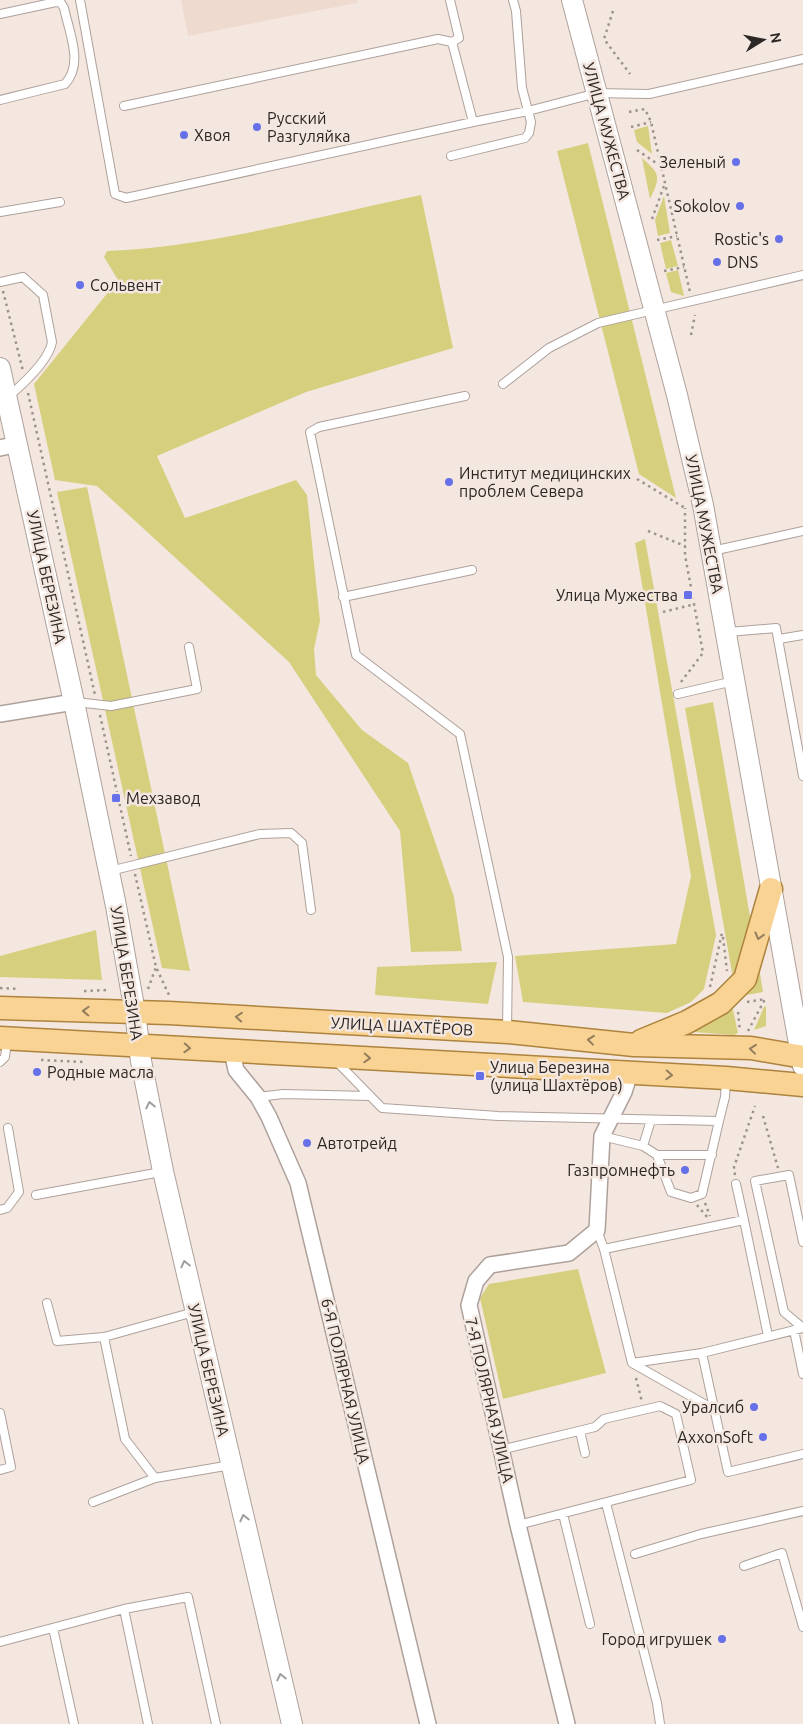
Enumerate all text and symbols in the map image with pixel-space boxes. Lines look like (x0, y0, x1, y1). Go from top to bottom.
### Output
north arrow (738, 15, 788, 65)
text: N (767, 31, 785, 44)
street label: УЛИЦА МУЖЕСТВА (580, 60, 634, 202)
place label: Русский Разгуляйка (267, 109, 350, 145)
marker: Русский Разгуляйка (251, 121, 263, 133)
place label: Хвоя (194, 126, 231, 144)
marker: Хвоя (178, 129, 190, 141)
place label: Зеленый (659, 153, 726, 171)
marker: Зеленый (730, 156, 742, 168)
place label: Sokolov (674, 197, 730, 215)
marker: Sokolov (734, 200, 746, 212)
place label: Rostic's (714, 230, 769, 248)
marker: Rostic's (773, 233, 785, 245)
place label: DNS (727, 253, 758, 271)
marker: DNS (711, 256, 723, 268)
place label: Сольвент (90, 276, 161, 294)
marker: Сольвент (74, 279, 86, 291)
street label: УЛИЦА МУЖЕСТВА (683, 453, 727, 596)
place label: Институт медицинских проблем Севера (459, 464, 631, 500)
marker: Институт медицинских проблем Севера (443, 476, 455, 488)
street label: УЛИЦА БЕРЕЗИНА (24, 509, 70, 646)
place label: Улица Мужества (556, 586, 678, 604)
marker: Улица Мужества (682, 589, 694, 601)
place label: Мехзавод (126, 789, 200, 807)
marker: Мехзавод (110, 792, 122, 804)
street label: УЛИЦА БЕРЕЗИНА (107, 905, 147, 1042)
one-way arrow (754, 932, 764, 940)
one-way arrow (82, 1006, 90, 1016)
one-way arrow (235, 1011, 243, 1022)
street label: УЛИЦА ШАХТЁРОВ (330, 1013, 474, 1039)
one-way arrow (586, 1035, 594, 1046)
one-way arrow (183, 1043, 191, 1054)
one-way arrow (748, 1044, 756, 1055)
one-way arrow (363, 1053, 371, 1064)
place label: Улица Березина (улица Шахтёров) (490, 1058, 623, 1095)
place label: Родные масла (47, 1063, 154, 1081)
marker: Родные масла (31, 1066, 43, 1078)
one-way arrow (665, 1069, 673, 1080)
marker: Улица Березина (улица Шахтёров) (474, 1070, 486, 1082)
one-way arrow (145, 1101, 155, 1110)
place label: Автотрейд (317, 1134, 397, 1152)
marker: Автотрейд (301, 1137, 313, 1149)
place label: Газпромнефть (567, 1161, 675, 1179)
marker: Газпромнефть (679, 1164, 691, 1176)
one-way arrow (180, 1259, 191, 1268)
street label: 6-Я ПОЛЯРНАЯ УЛИЦА (318, 1296, 374, 1466)
street label: УЛИЦА БЕРЕЗИНА (185, 1302, 233, 1439)
street label: 7-Я ПОЛЯРНАЯ УЛИЦА (462, 1315, 518, 1485)
place label: Уралсиб (682, 1398, 744, 1416)
marker: Уралсиб (748, 1401, 760, 1413)
place label: AxxonSoft (677, 1428, 754, 1446)
marker: AxxonSoft (757, 1431, 769, 1443)
one-way arrow (239, 1514, 250, 1523)
place label: Город игрушек (601, 1630, 712, 1648)
marker: Город игрушек (716, 1633, 728, 1645)
one-way arrow (276, 1672, 287, 1681)

